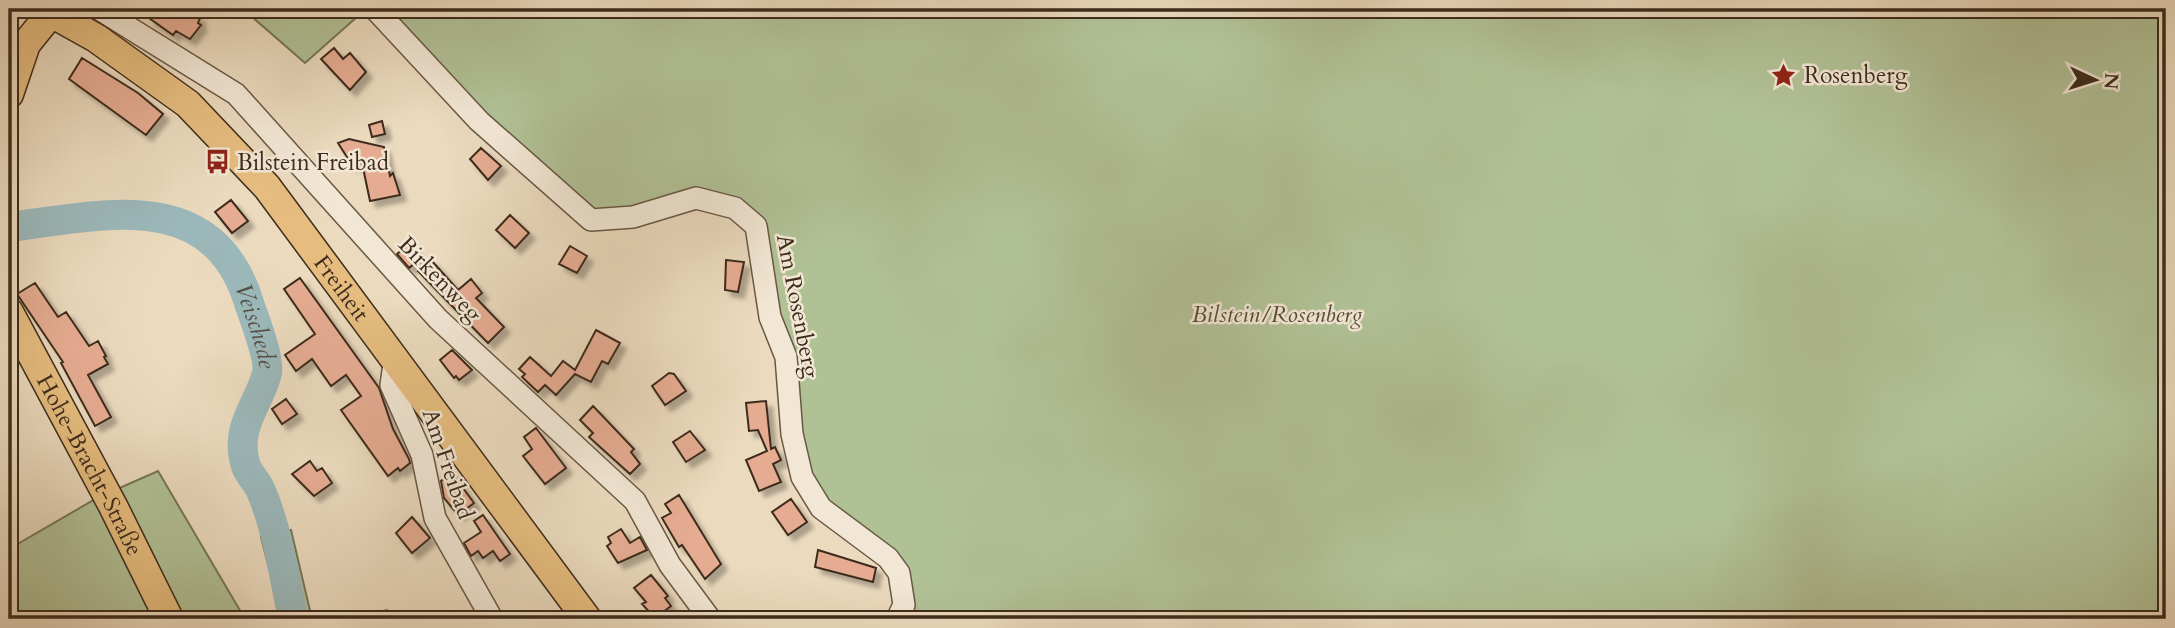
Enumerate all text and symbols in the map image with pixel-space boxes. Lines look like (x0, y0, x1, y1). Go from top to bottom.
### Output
north arrow (2060, 46, 2130, 116)
place label: Rosenberg (1804, 60, 1908, 91)
place icon: Rosenberg (1770, 61, 1798, 89)
text: N (2097, 72, 2125, 91)
place label: Bilstein Freibad (237, 147, 390, 178)
bus stop icon: Bilstein Freibad (203, 148, 231, 176)
street label: Birkenweg (391, 229, 489, 329)
street label: Am Rosenberg (769, 232, 827, 381)
street label: Freiheit (307, 249, 377, 327)
water label: Veischede (227, 278, 284, 371)
park label: Bilstein/Rosenberg (1192, 299, 1363, 330)
street label: Hohe-Bracht-Straße (30, 369, 151, 561)
street label: Am Freibad (415, 405, 482, 524)

